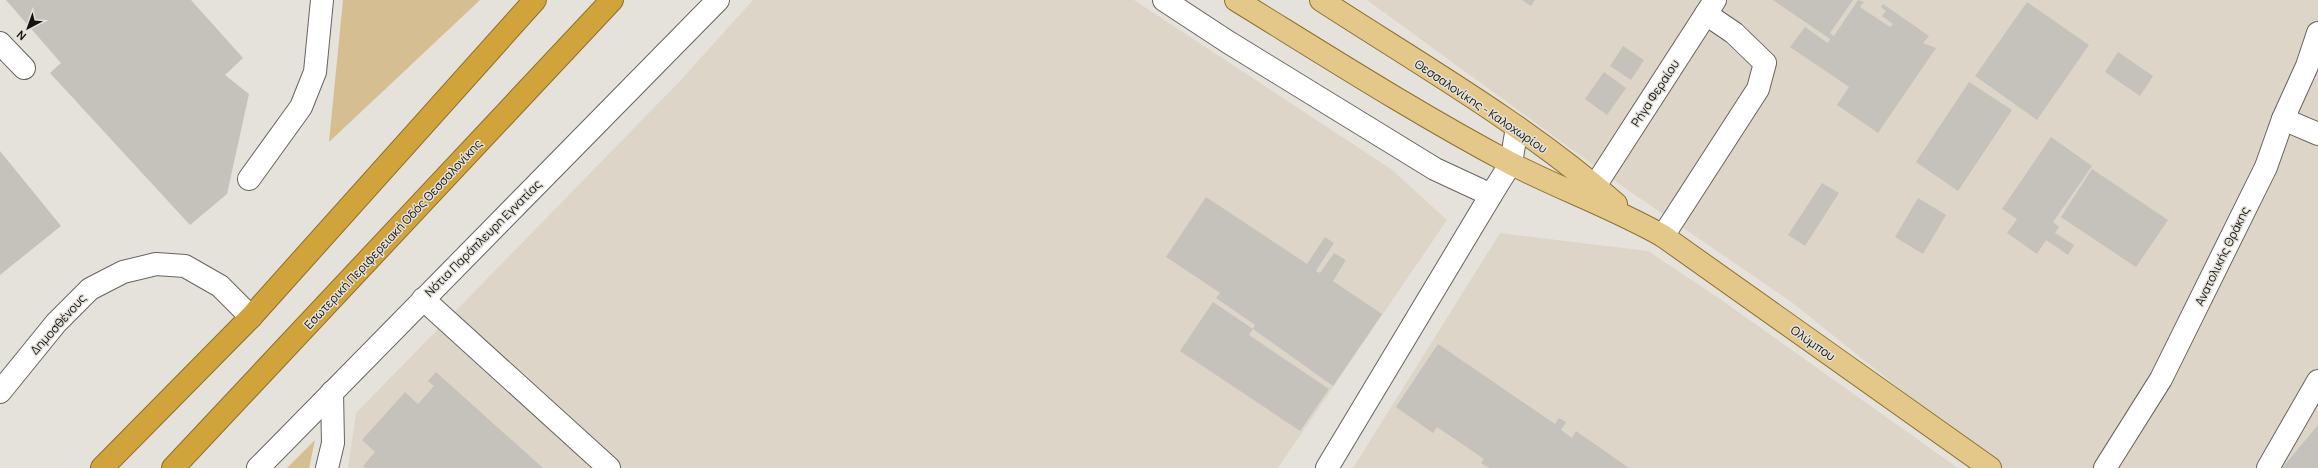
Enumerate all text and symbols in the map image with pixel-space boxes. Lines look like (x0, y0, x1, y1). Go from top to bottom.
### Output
north arrow (8, 8, 48, 48)
text: N (13, 28, 29, 44)
street label: Θεσσαλονίκης - Καλοχωρίου (1411, 55, 1551, 157)
street label: Ρήγα Φεραίου (1627, 56, 1683, 130)
street label: Εσωτερική Περιφερειακή Οδός Θεσσαλονίκης (300, 135, 486, 333)
street label: Νότια Παράπλευρη Εγνατίας (421, 175, 546, 300)
street label: Ανατολικής Θράκης (2191, 203, 2254, 308)
street label: Δημοσθένους (26, 290, 90, 358)
street label: Ολύμπου (1787, 321, 1839, 365)

